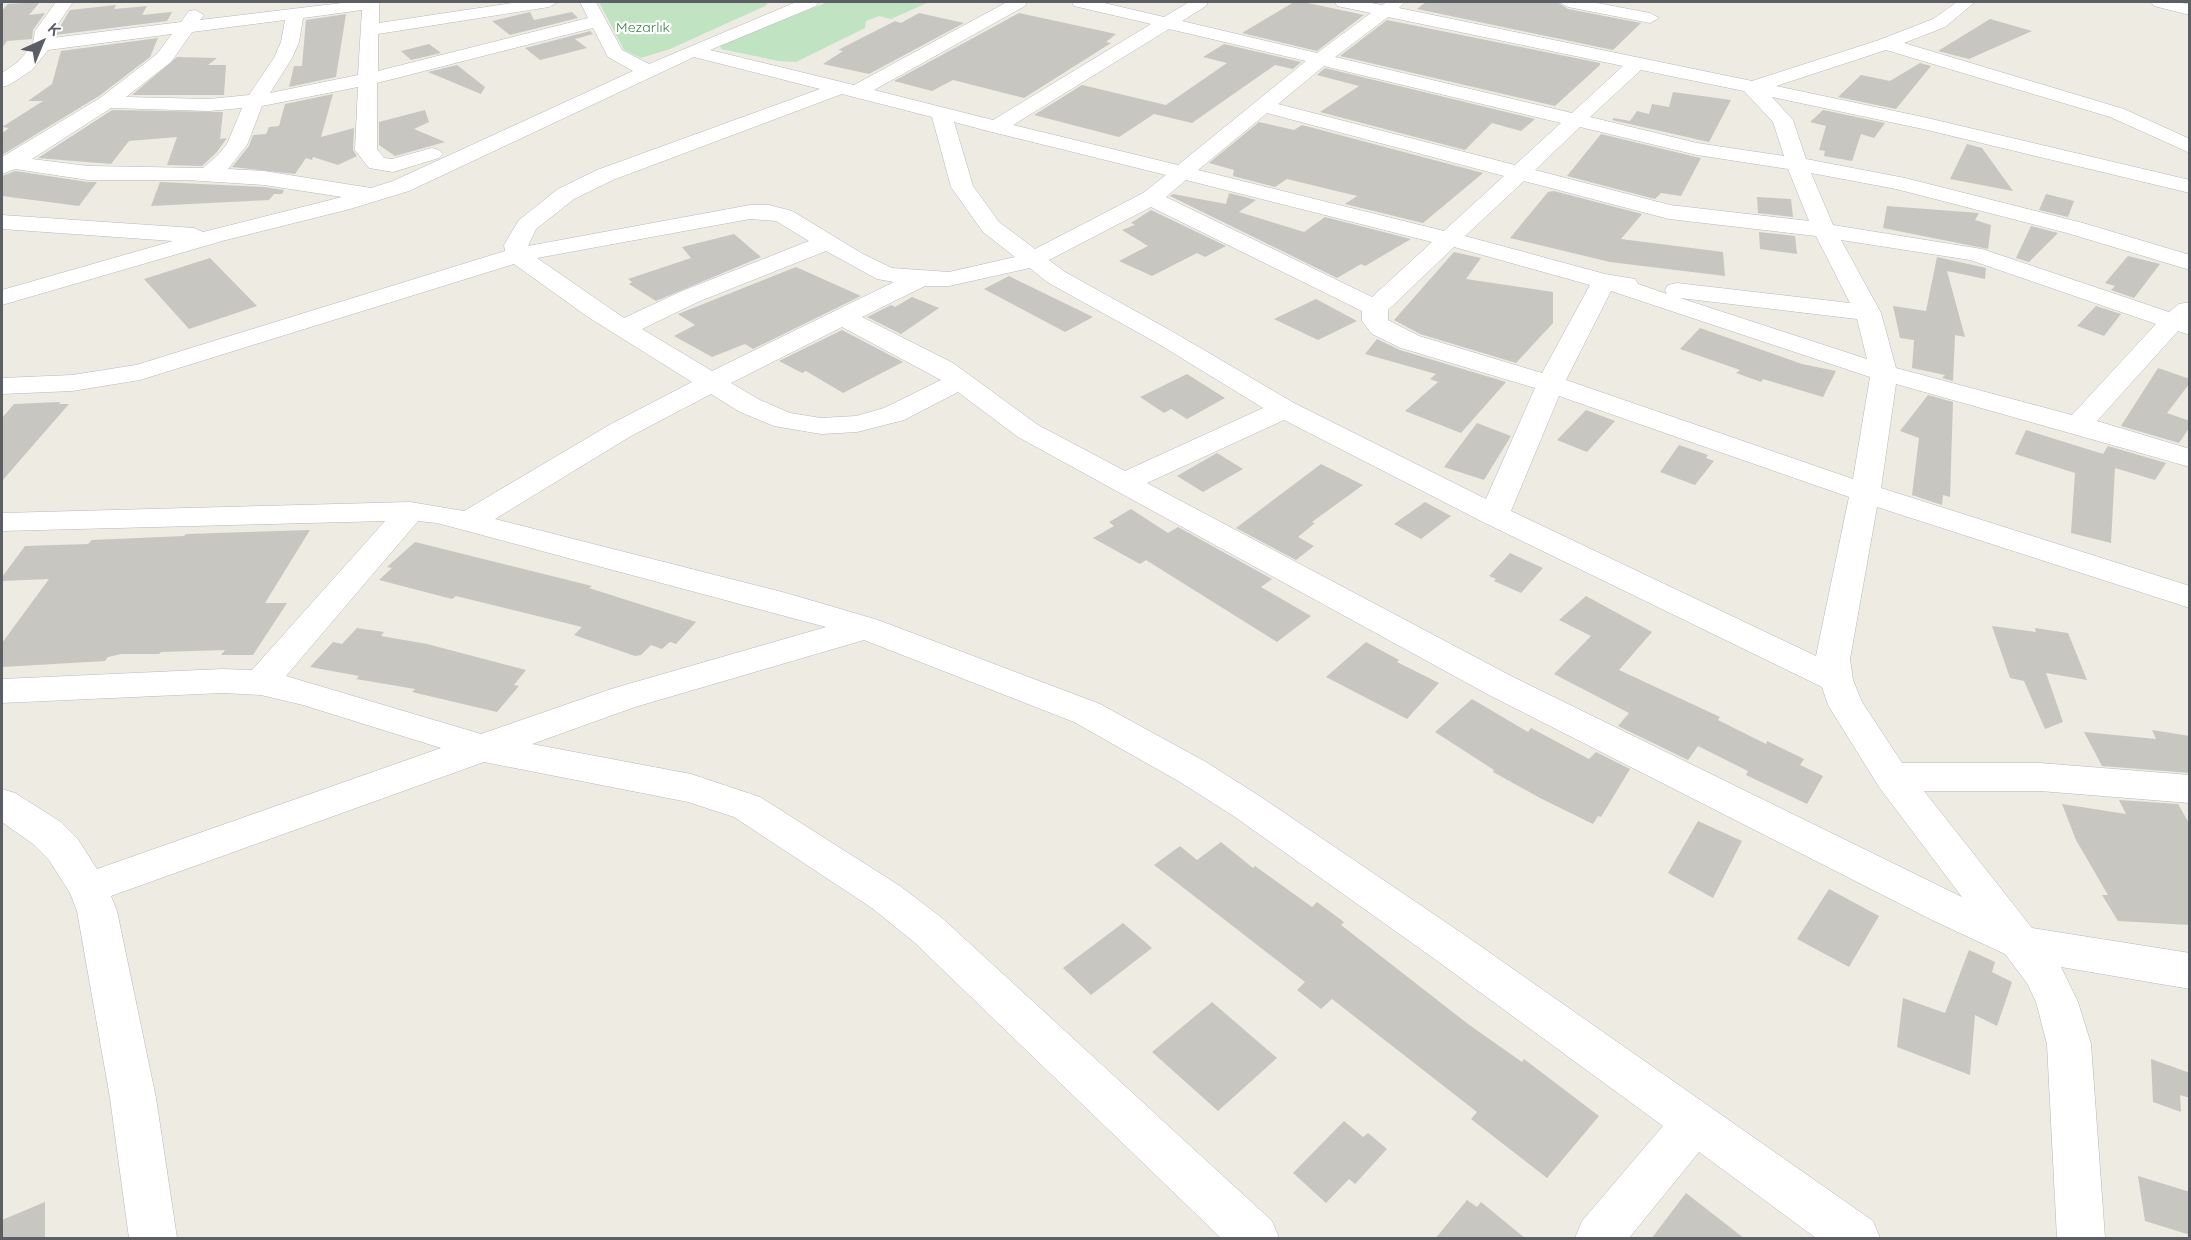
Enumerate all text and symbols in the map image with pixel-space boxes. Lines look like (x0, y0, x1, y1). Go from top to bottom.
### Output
north arrow (12, 12, 72, 72)
text: K (44, 18, 65, 40)
park label: Mezarlık (616, 20, 670, 36)

